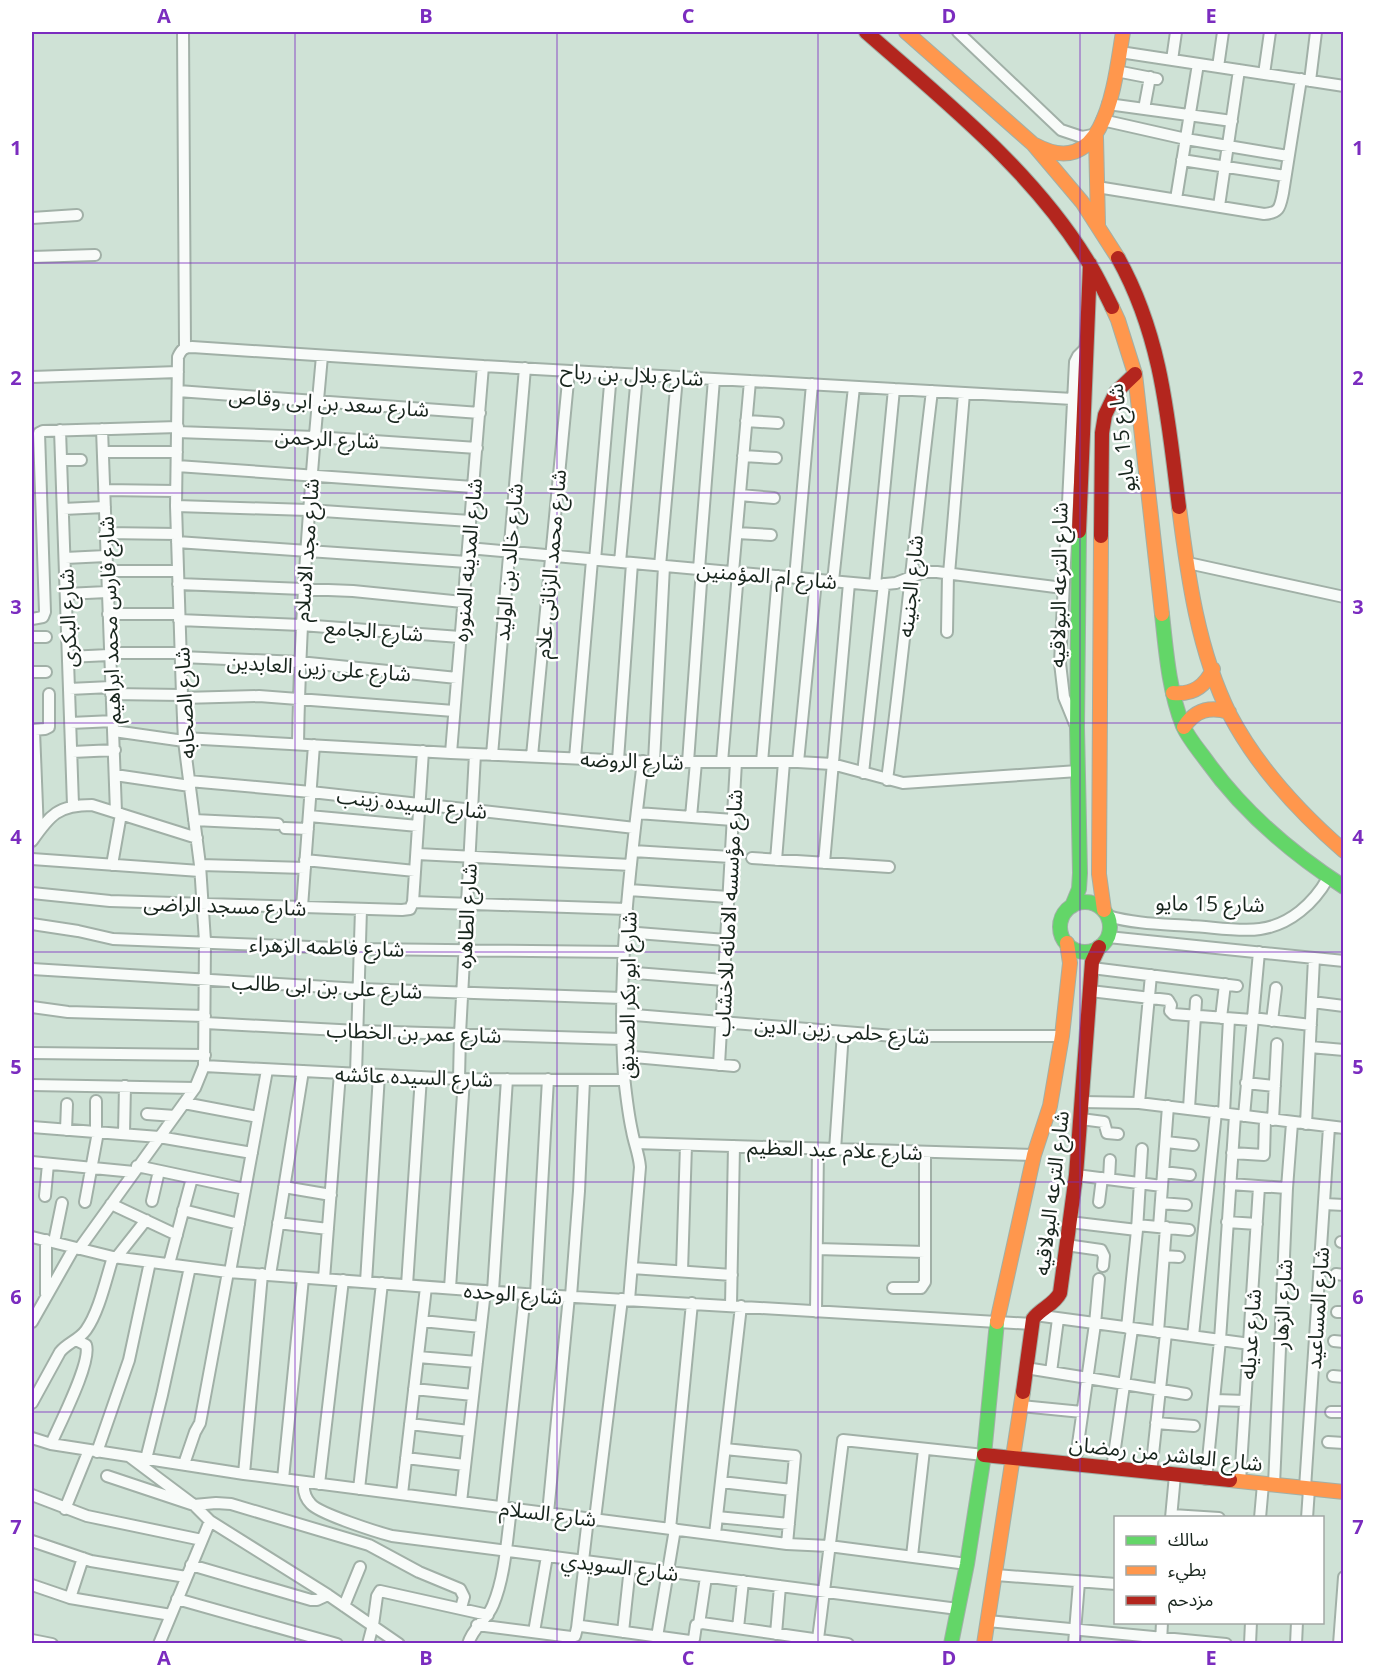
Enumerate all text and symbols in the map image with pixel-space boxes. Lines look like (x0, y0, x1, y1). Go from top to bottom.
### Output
text: A (157, 2, 171, 29)
text: B (419, 2, 433, 29)
text: C (682, 2, 695, 29)
text: D (942, 2, 956, 29)
text: E (1205, 2, 1217, 29)
text: 1 (10, 134, 22, 161)
text: 1 (1352, 134, 1364, 161)
street label: شارع بلال بن رباح (560, 356, 704, 394)
text: 2 (10, 364, 22, 391)
text: 2 (1352, 364, 1364, 391)
street label: شارع سعد بن ابى وقاص (228, 381, 430, 425)
street label: شارع 15 مايو (1100, 382, 1144, 494)
street label: شارع الرحمن (274, 421, 380, 457)
street label: شارع محمد الزناتى علام (528, 468, 575, 660)
street label: شارع مجد الاسلام (287, 477, 328, 623)
street label: شارع المدينه المنوره (446, 477, 490, 643)
street label: شارع خالد بن الوليد (487, 482, 531, 642)
street label: شارع الترعه البولاقيه (1043, 502, 1075, 668)
street label: شارع فارس محمد ابراهيم (91, 515, 129, 724)
street label: شارع الجنينه (891, 533, 931, 639)
street label: شارع ام المؤمنين (695, 555, 838, 598)
street label: شارع البكرى (51, 568, 85, 668)
text: 3 (10, 593, 22, 620)
text: 3 (1352, 593, 1364, 620)
street label: شارع الجامع (324, 613, 424, 649)
street label: شارع الصحابه (167, 646, 203, 760)
street label: شارع على زين العابدين (226, 647, 412, 689)
street label: شارع الروضه (580, 744, 684, 778)
street label: شارع السيده زينب (335, 781, 489, 827)
street label: شارع مؤسسه الامانه للاخشاب (708, 788, 750, 1038)
text: 4 (10, 823, 22, 850)
text: 4 (1352, 823, 1364, 850)
street label: شارع الطاهره (449, 862, 485, 970)
street label: شارع مسجد الراضى (143, 888, 307, 924)
street label: شارع 15 مايو (1155, 888, 1265, 920)
street label: شارع ابو بكر الصديق (612, 911, 644, 1079)
street label: شارع فاطمه الزهراء (249, 929, 405, 965)
street label: شارع على بن ابى طالب (231, 967, 423, 1007)
street label: شارع حلمى زين الدين (753, 1010, 931, 1052)
street label: شارع عمر بن الخطاب (326, 1015, 502, 1051)
text: 5 (10, 1053, 22, 1080)
text: 5 (1352, 1053, 1364, 1080)
street label: شارع السيده عائشه (334, 1059, 493, 1095)
street label: شارع الترعه البولاقيه (1027, 1109, 1077, 1277)
street label: شارع علام عبد العظيم (747, 1132, 923, 1169)
street label: شارع المساعيد (1299, 1246, 1337, 1370)
street label: شارع الزهار (1266, 1258, 1300, 1351)
street label: شارع الوحده (463, 1276, 563, 1312)
text: 6 (10, 1283, 22, 1310)
text: 6 (1352, 1283, 1364, 1310)
street label: شارع عديله (1233, 1288, 1269, 1380)
street label: شارع العاشر من رمضان (1068, 1429, 1264, 1479)
street label: شارع السلام (498, 1493, 598, 1536)
text: 7 (10, 1513, 22, 1540)
text: 7 (1352, 1513, 1364, 1540)
legend (1114, 1516, 1324, 1624)
text: سالك (1168, 1527, 1209, 1551)
street label: شارع السويدي (559, 1545, 680, 1590)
text: بطيء (1168, 1557, 1206, 1583)
text: مزدحم (1168, 1587, 1213, 1613)
text: A (157, 1644, 171, 1671)
text: B (419, 1644, 433, 1671)
text: C (682, 1644, 695, 1671)
text: D (942, 1644, 956, 1671)
text: E (1205, 1644, 1217, 1671)

